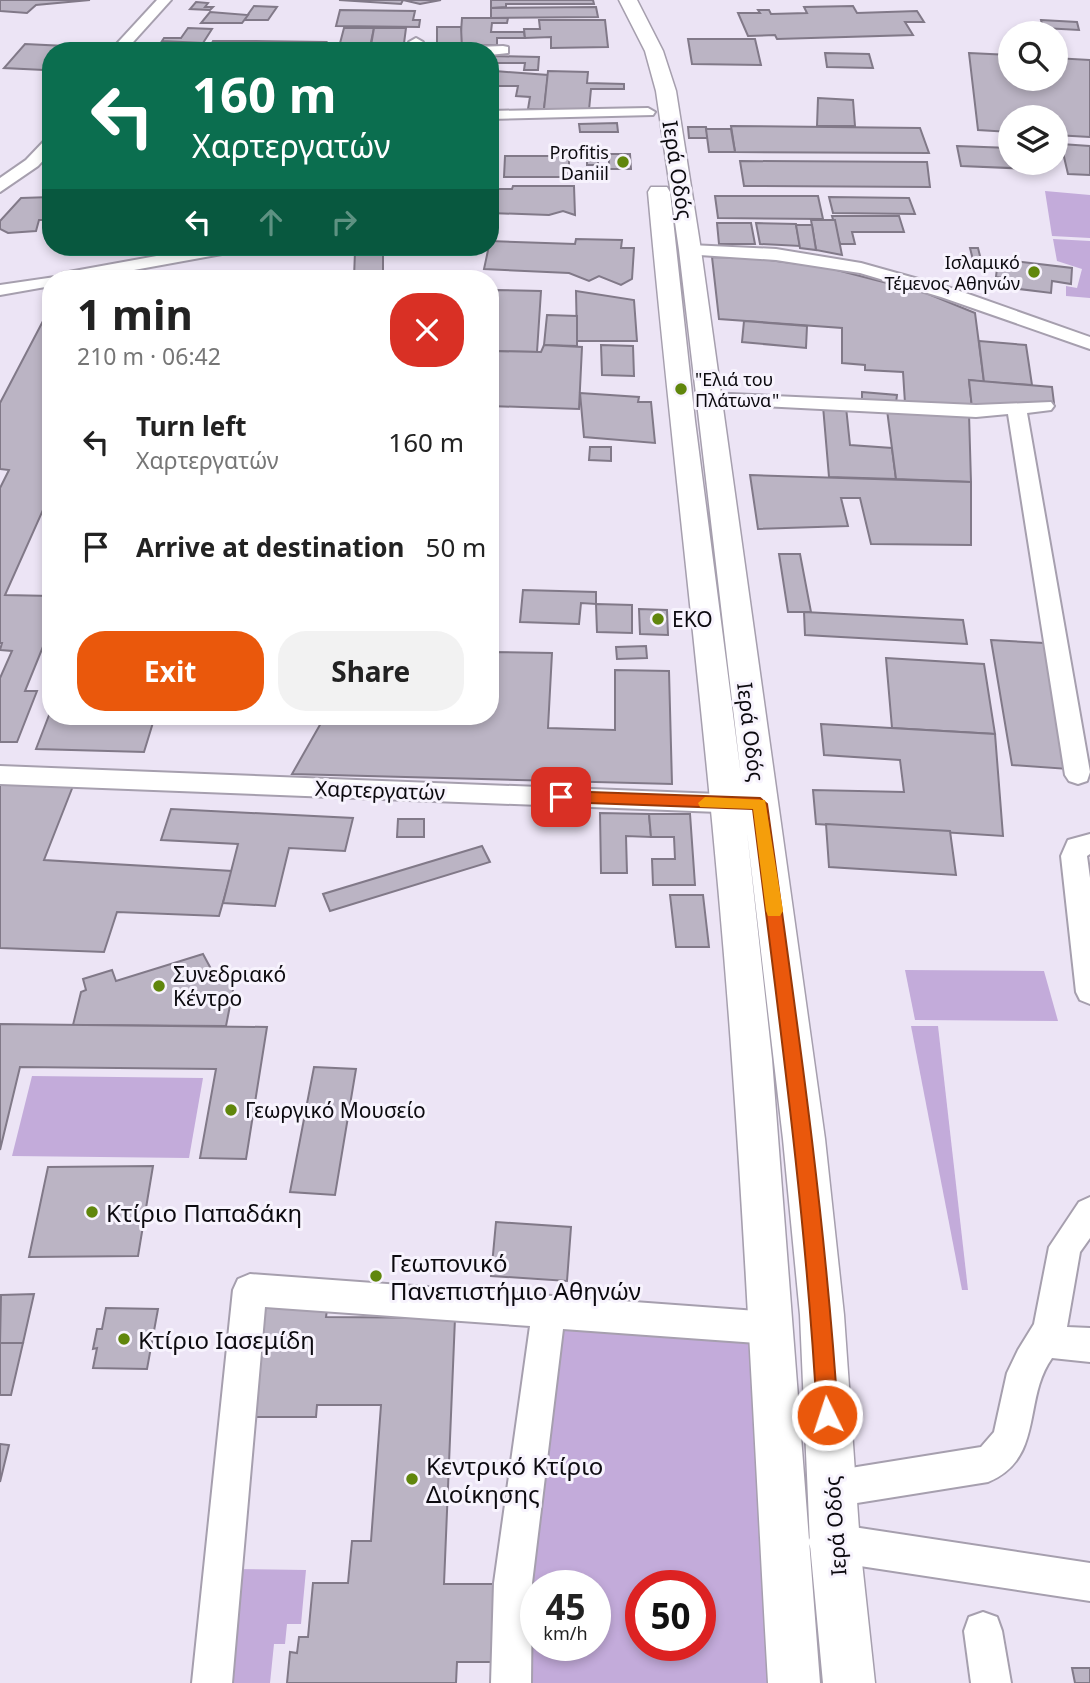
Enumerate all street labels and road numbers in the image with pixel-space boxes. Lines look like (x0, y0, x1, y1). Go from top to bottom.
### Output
street label: Ιερά Οδός (656, 119, 700, 221)
street label: Ιερά Οδός (731, 681, 771, 783)
street label: Χαρτεργατών (314, 774, 446, 806)
street label: Ιερά Οδός (818, 1475, 852, 1577)

